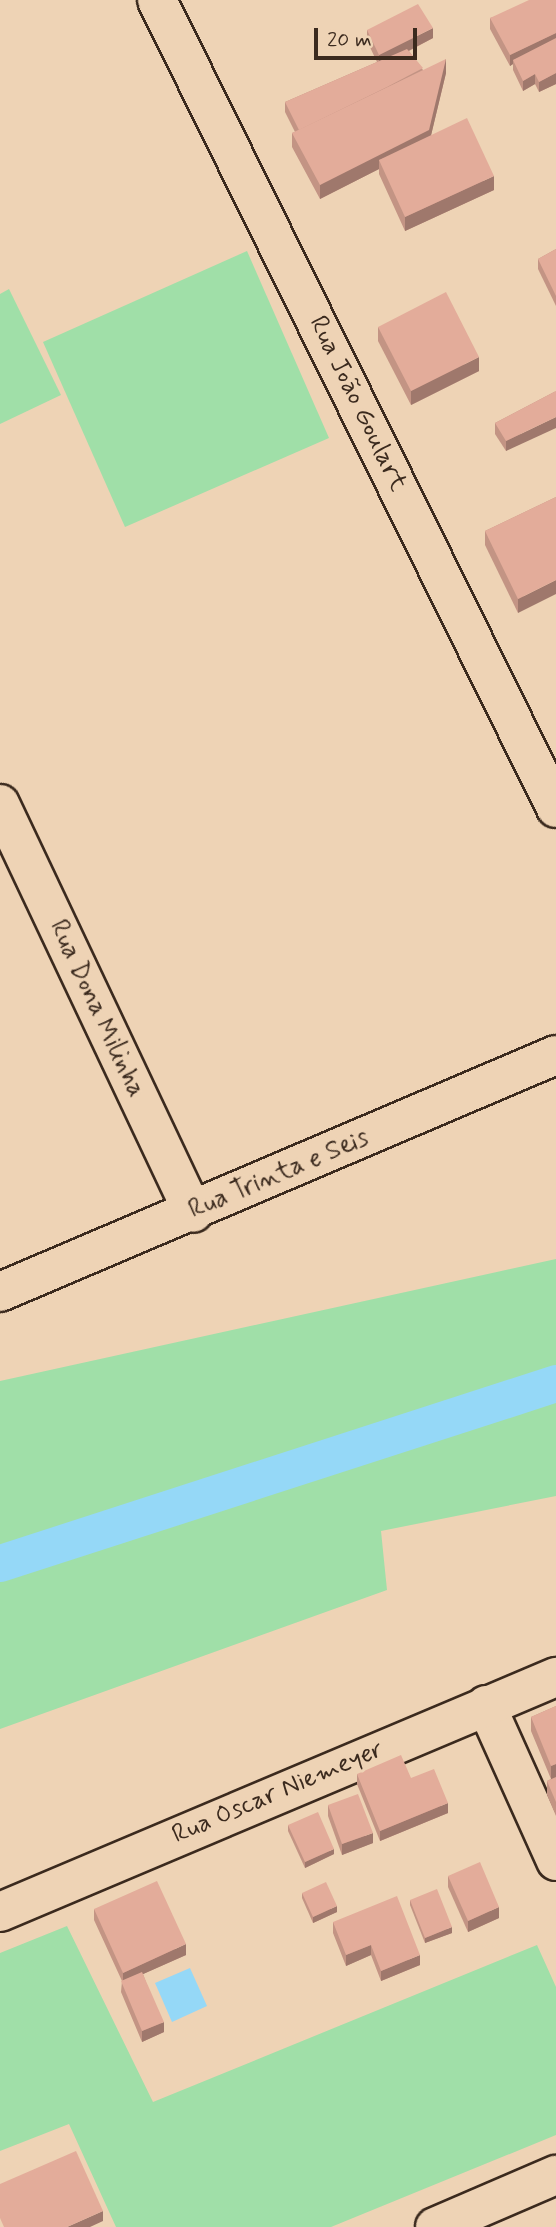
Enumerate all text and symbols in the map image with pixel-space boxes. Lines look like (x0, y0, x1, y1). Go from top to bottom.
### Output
scale bar (318, 14, 421, 58)
text: 20 m (327, 26, 372, 54)
street label: Rua João Goulart (301, 312, 413, 496)
street label: Rua Dona Milinha (41, 915, 151, 1103)
street label: Rua Trinta e Seis (184, 1123, 374, 1227)
street label: Rua Oscar Niemeyer (167, 1734, 389, 1852)

